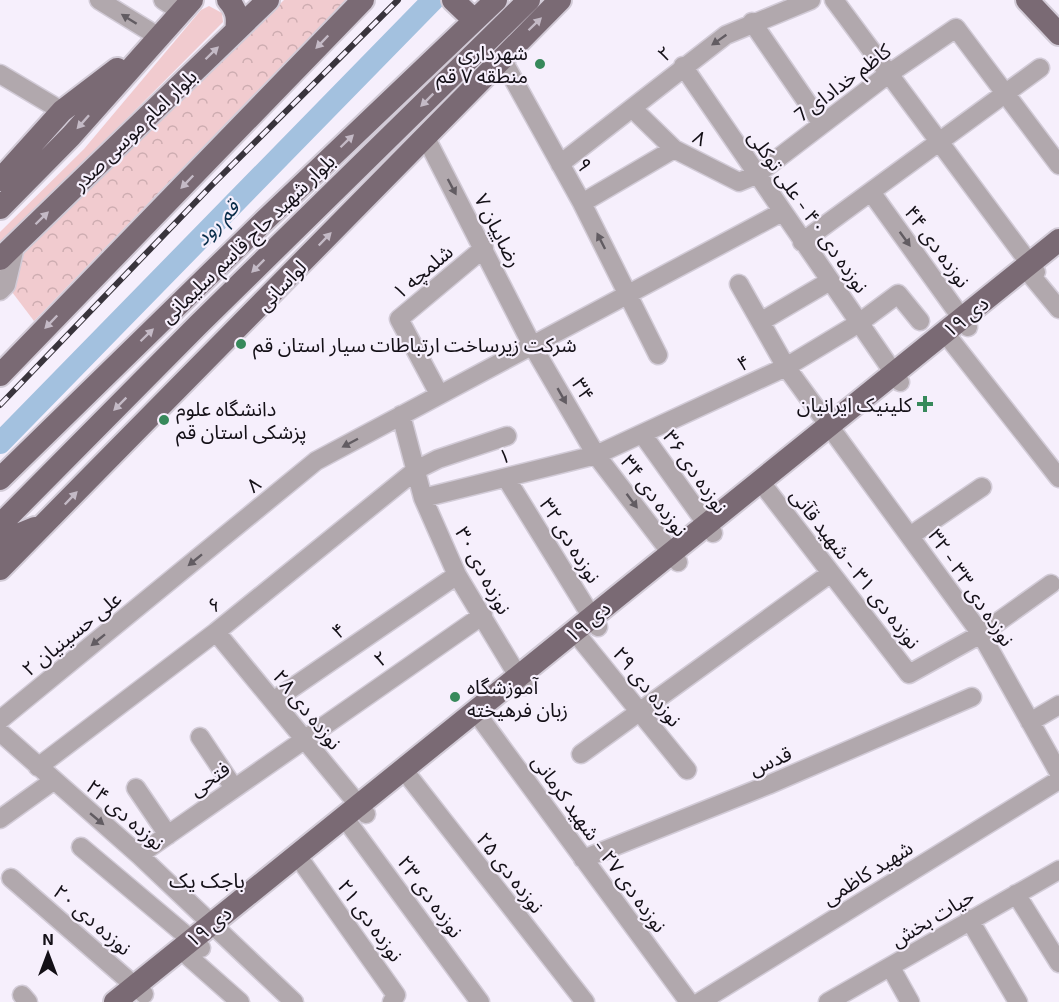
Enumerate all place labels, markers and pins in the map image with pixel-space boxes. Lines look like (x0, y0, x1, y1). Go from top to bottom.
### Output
place label: شهرداری منطقه ۷ قم (436, 40, 528, 91)
marker: شهرداری منطقه ۷ قم (533, 57, 547, 71)
place label: شرکت زیرساخت ارتباطات سیار استان قم (253, 332, 577, 360)
marker: شرکت زیرساخت ارتباطات سیار استان قم (234, 337, 248, 351)
place label: کلینیک ایرانیان (797, 392, 913, 417)
marker: کلینیک ایرانیان (916, 395, 934, 413)
place label: دانشگاه علوم پزشکی استان قم (176, 396, 306, 447)
marker: دانشگاه علوم پزشکی استان قم (157, 413, 171, 427)
place label: آموزشگاه زبان فرهیخته (467, 674, 568, 722)
marker: آموزشگاه زبان فرهیخته (448, 690, 462, 704)

